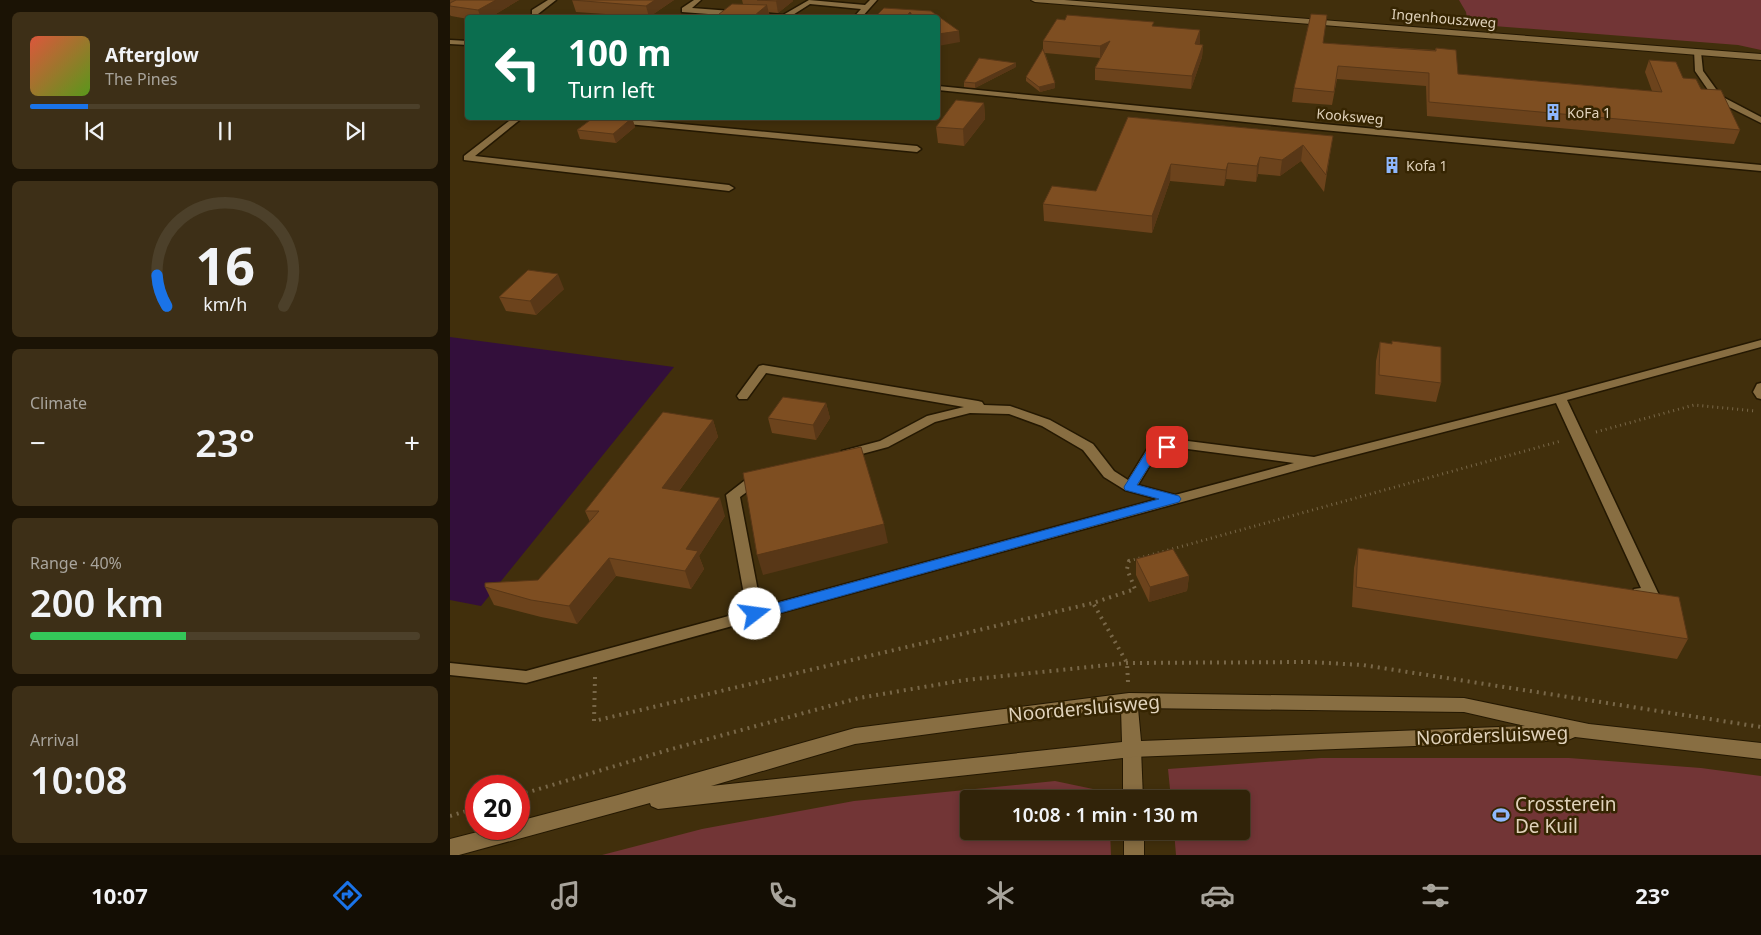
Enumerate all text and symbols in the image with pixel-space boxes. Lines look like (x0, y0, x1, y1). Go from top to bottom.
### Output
street label: Ingenhouszweg (1391, 4, 1497, 32)
text: 100 m (568, 29, 671, 76)
icon: left (485, 35, 550, 100)
text: Afterglow (105, 42, 199, 68)
text: The Pines (105, 68, 177, 90)
text: Turn left (568, 74, 655, 104)
building icon: KoFa 1 (1543, 102, 1563, 122)
place label: KoFa 1 (1567, 103, 1611, 122)
street label: Kooksweg (1316, 104, 1384, 128)
icon: previous (81, 117, 109, 145)
icon: pause (211, 117, 239, 145)
icon: next (341, 117, 369, 145)
building icon: Kofa 1 (1382, 155, 1402, 175)
place label: Kofa 1 (1406, 156, 1447, 175)
text: 16 (195, 229, 255, 300)
text: km/h (203, 292, 247, 316)
text: Climate (30, 392, 87, 414)
text: 23° (195, 416, 255, 468)
text: − (30, 423, 46, 461)
text: + (404, 423, 420, 461)
pin (1146, 426, 1188, 468)
icon: arrive (1153, 433, 1181, 461)
text: Range · 40% (30, 552, 122, 574)
text: 200 km (30, 576, 164, 628)
position arrow (728, 587, 780, 639)
street label: Noordersluisweg (1007, 688, 1161, 728)
street label: Noordersluisweg (1415, 719, 1569, 751)
text: Arrival (30, 729, 79, 751)
text: 10:08 (30, 753, 127, 805)
speed limit sign: 20 (465, 775, 530, 840)
place label: Crossterein De Kuil (1515, 791, 1617, 839)
text: 10:08 · 1 min · 130 m (1012, 802, 1198, 828)
sports icon: Crossterein De Kuil (1491, 805, 1511, 825)
icon: directions (330, 878, 365, 913)
icon: music (548, 878, 583, 913)
icon: phone (765, 878, 800, 913)
icon: climate (983, 878, 1018, 913)
icon: car (1200, 878, 1235, 913)
icon: filters (1418, 878, 1453, 913)
text: 10:07 (91, 880, 148, 910)
text: 23° (1635, 880, 1670, 910)

